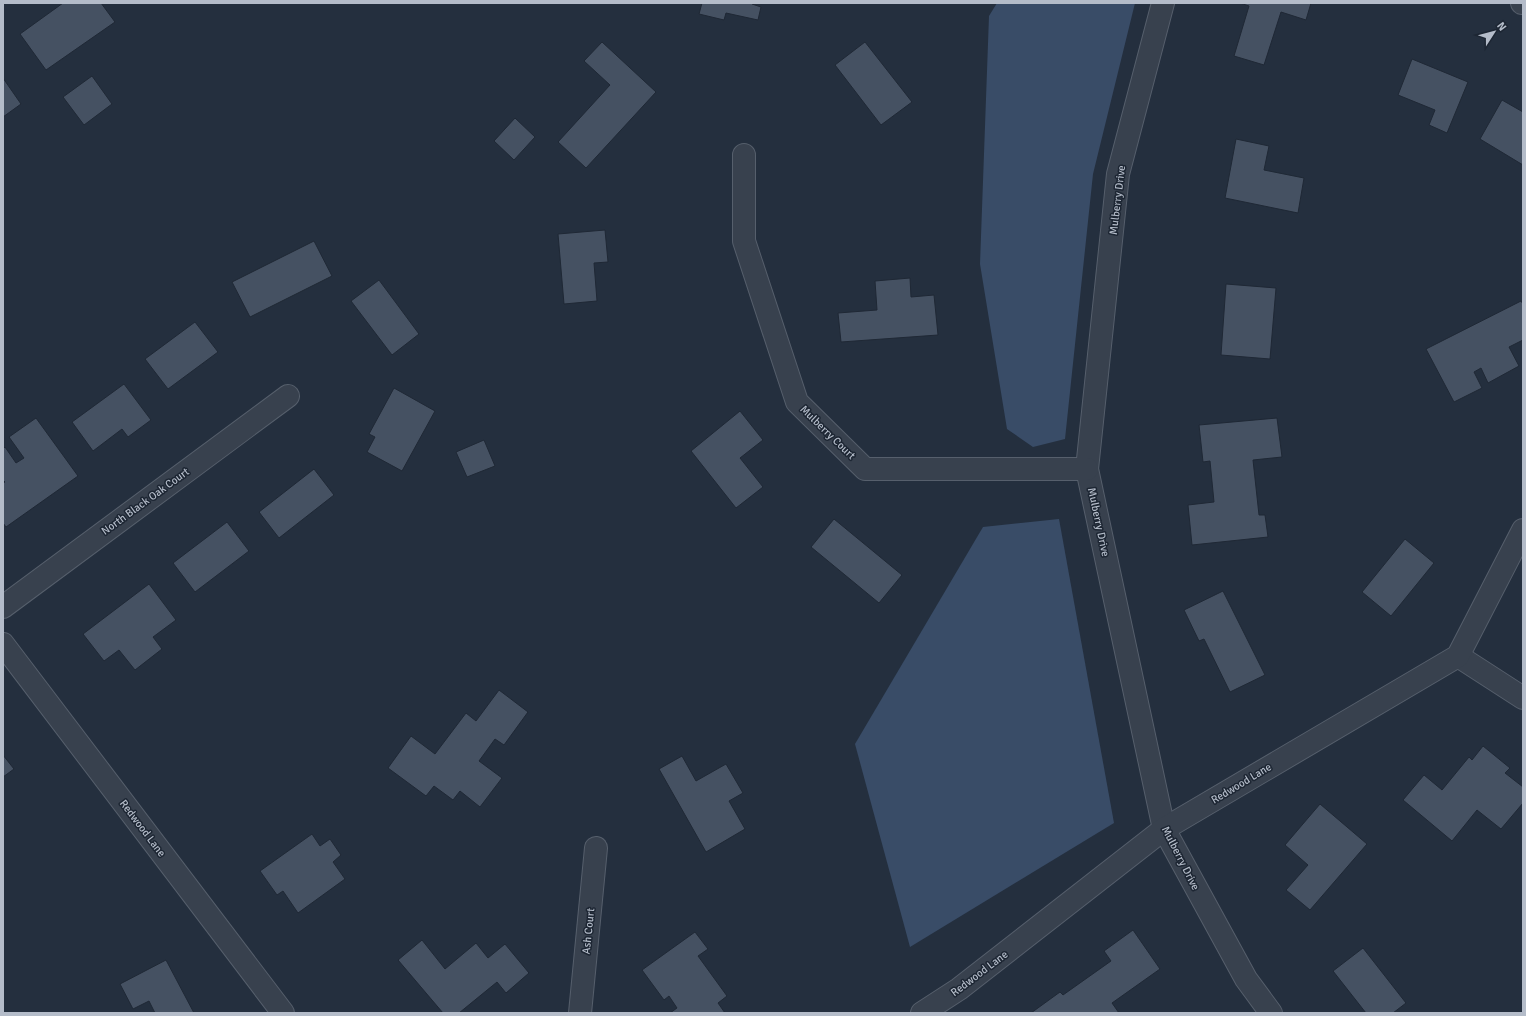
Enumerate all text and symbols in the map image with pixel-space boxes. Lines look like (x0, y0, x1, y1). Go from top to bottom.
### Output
north arrow (1474, 12, 1514, 52)
text: N (1494, 19, 1509, 33)
street label: Mulberry Drive (1107, 165, 1128, 236)
street label: Mulberry Court (797, 403, 858, 462)
street label: North Black Oak Court (99, 465, 192, 538)
street label: Mulberry Drive (1085, 487, 1112, 558)
street label: Redwood Lane (1209, 760, 1274, 807)
street label: Redwood Lane (117, 797, 168, 859)
street label: Mulberry Drive (1159, 824, 1202, 892)
street label: Ash Court (580, 907, 597, 955)
street label: Redwood Lane (948, 948, 1010, 999)

